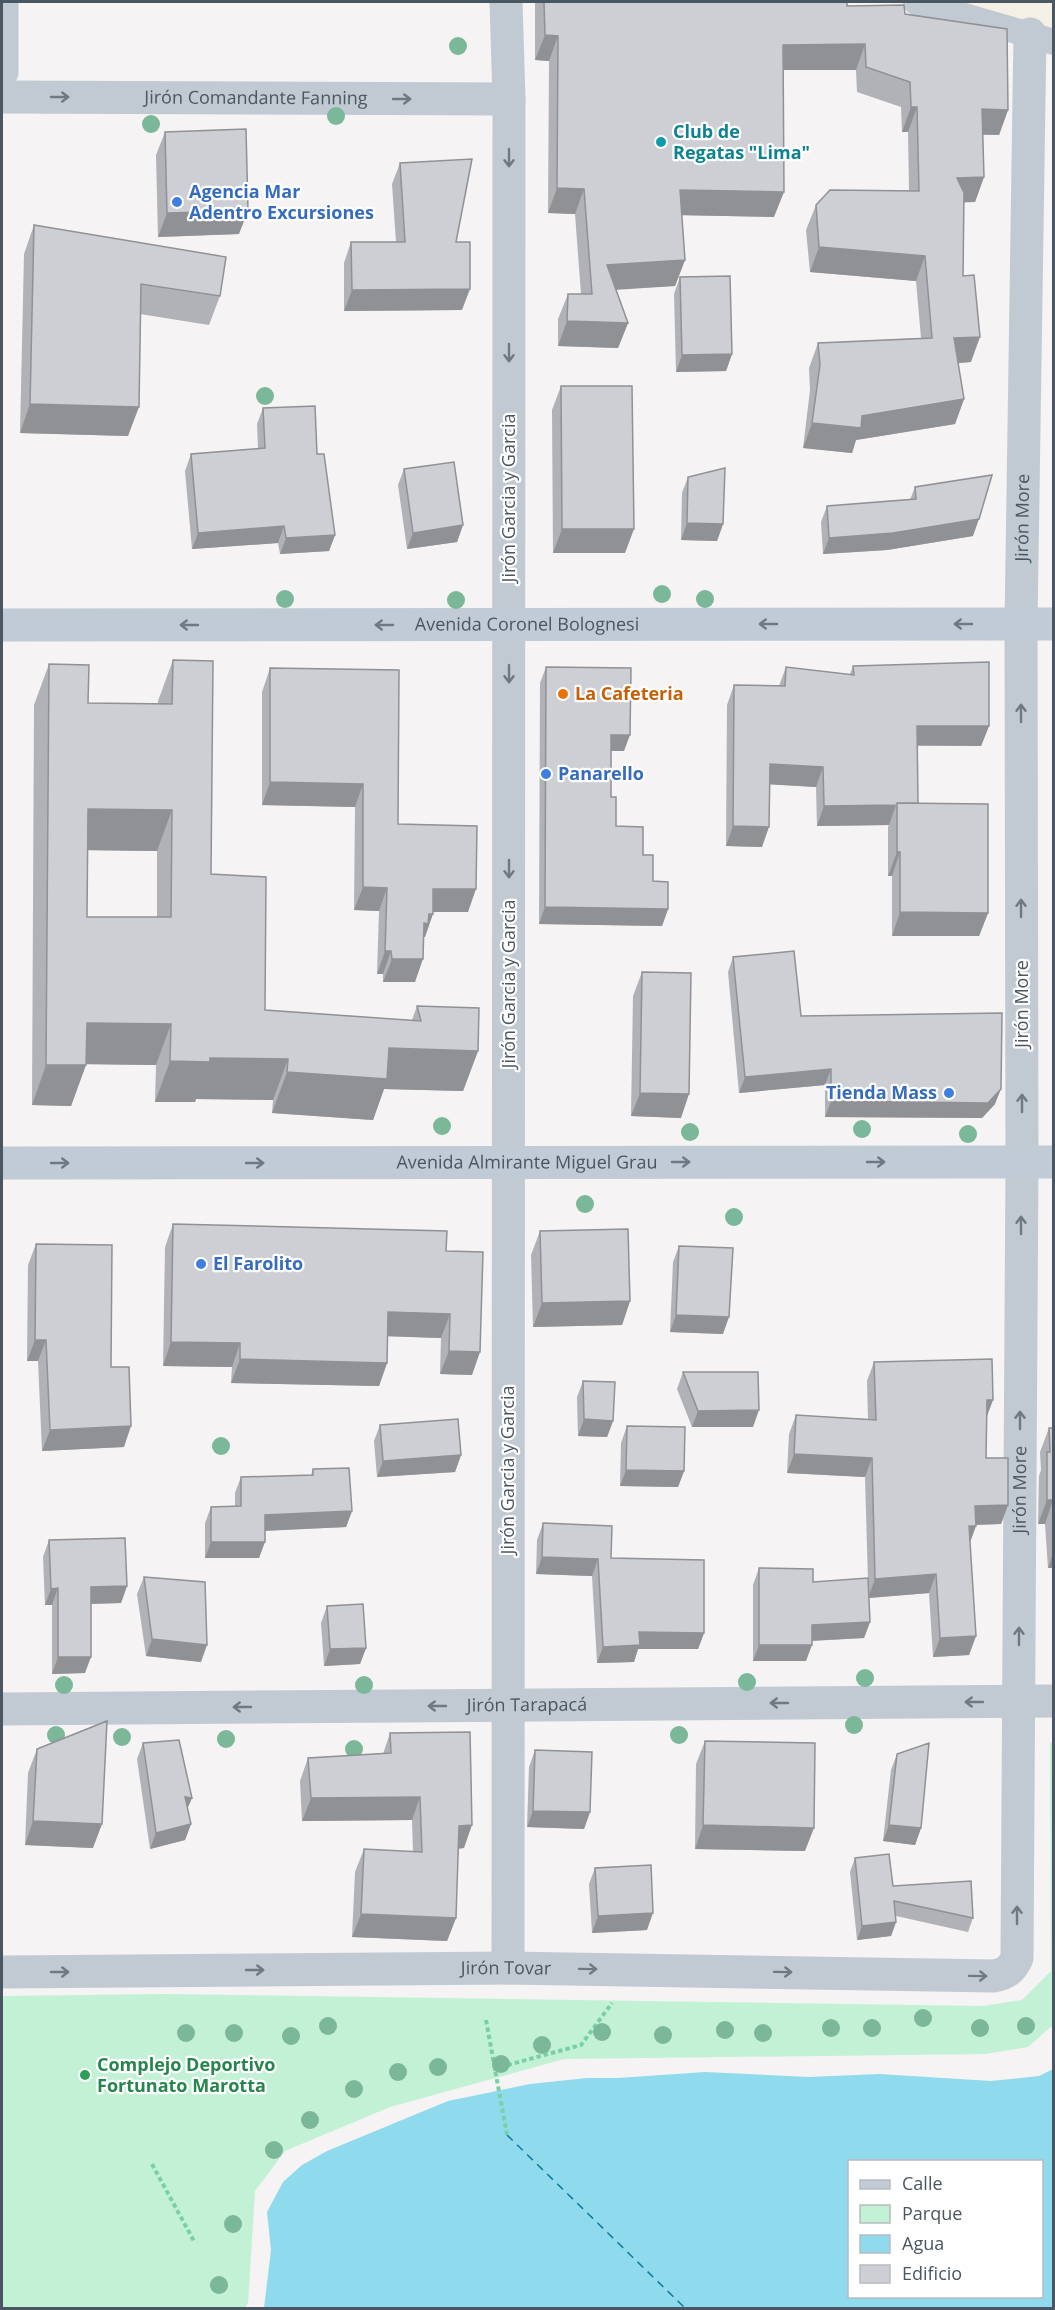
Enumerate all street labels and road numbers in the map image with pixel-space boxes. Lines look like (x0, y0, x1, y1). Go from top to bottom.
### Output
street label: Jirón Comandante Fanning (142, 85, 368, 109)
street label: Jirón Garcia y Garcia (496, 414, 520, 584)
street label: Jirón More (1009, 474, 1034, 564)
street label: Avenida Coronel Bolognesi (415, 611, 639, 636)
street label: Jirón Garcia y Garcia (496, 900, 520, 1070)
street label: Jirón More (1009, 960, 1033, 1050)
street label: Avenida Almirante Miguel Grau (396, 1149, 658, 1174)
street label: Jirón Garcia y Garcia (495, 1386, 519, 1556)
street label: Jirón More (1007, 1446, 1031, 1536)
street label: Jirón Tarapacá (465, 1692, 587, 1716)
street label: Jirón Tovar (459, 1955, 552, 1980)

